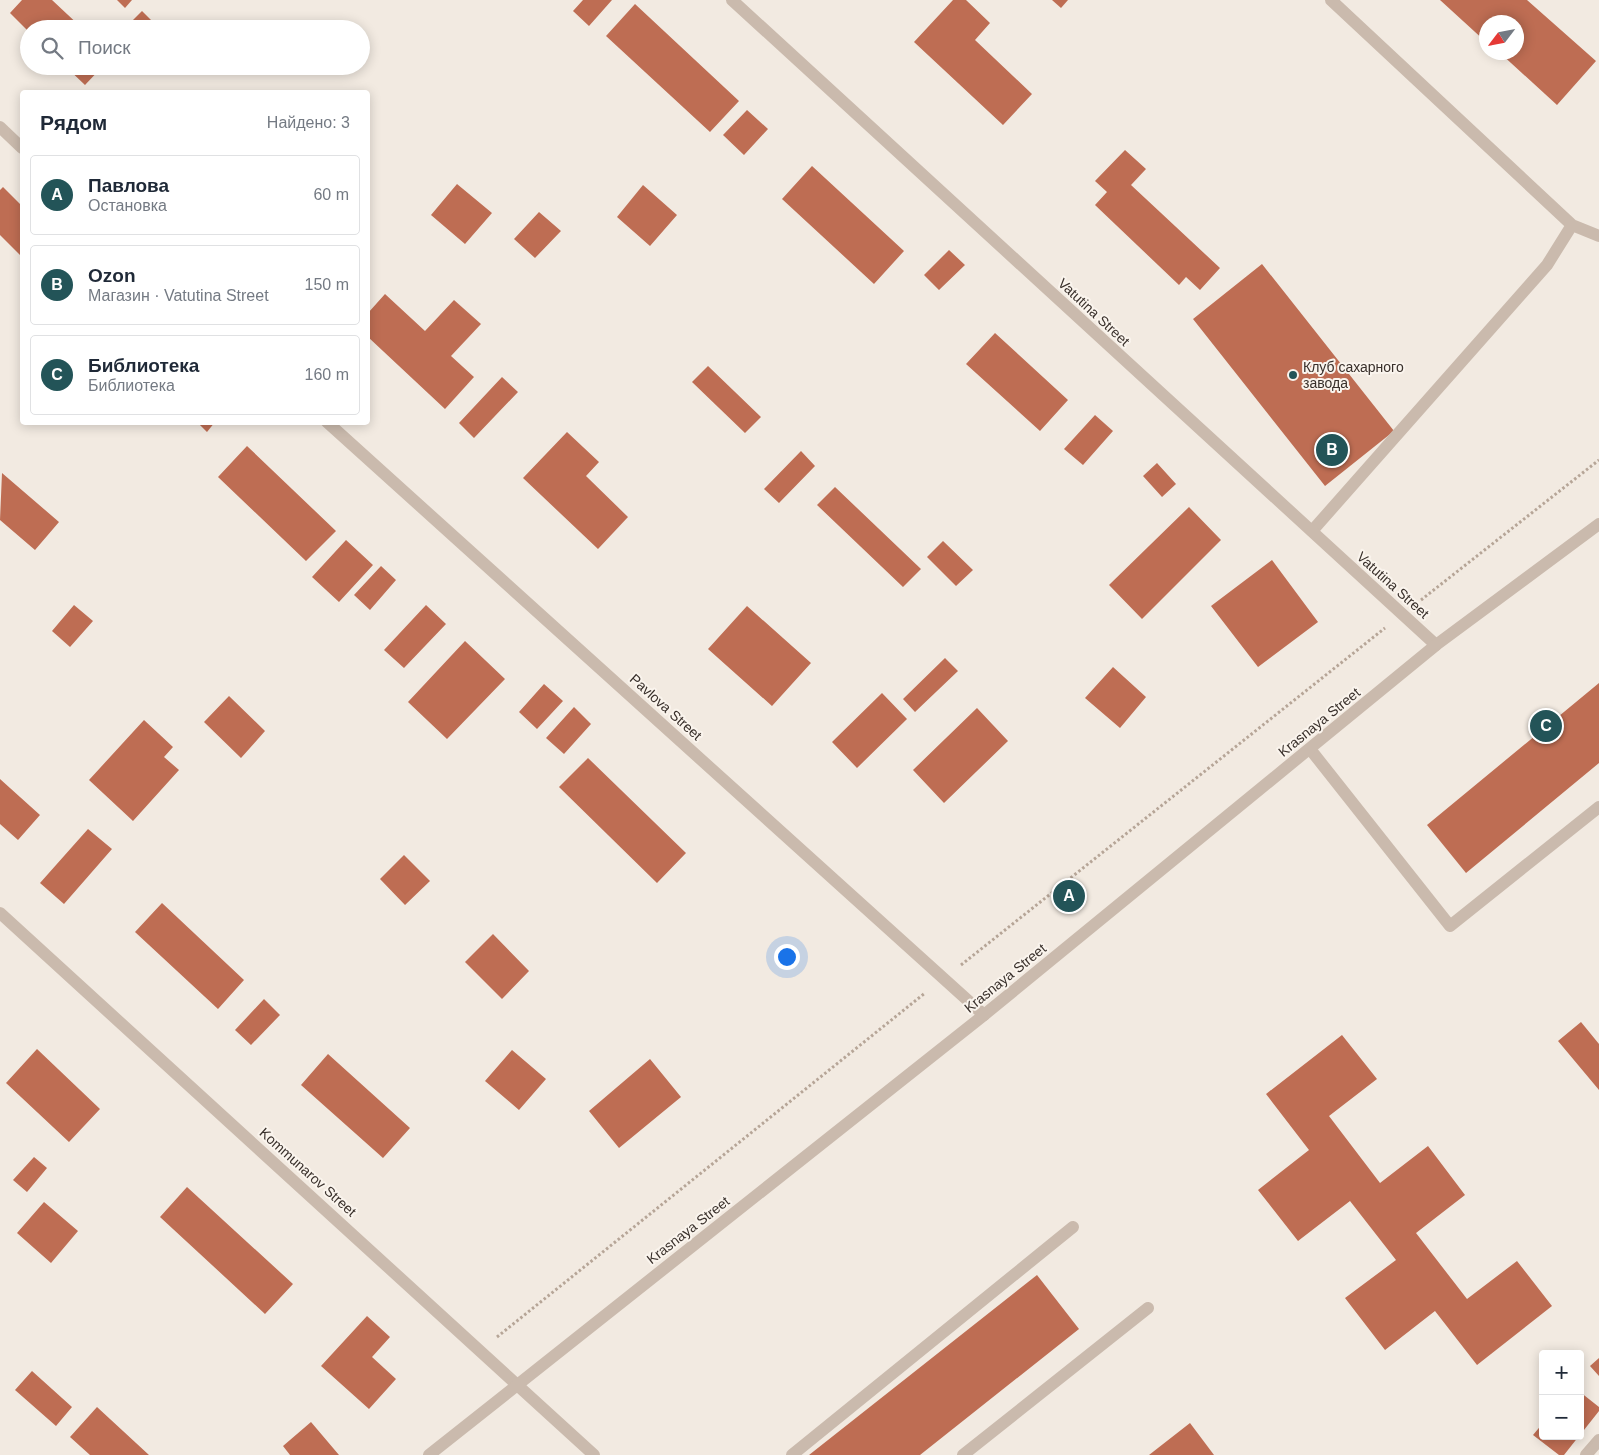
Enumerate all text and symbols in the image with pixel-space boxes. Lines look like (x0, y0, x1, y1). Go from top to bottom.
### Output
north arrow (1479, 15, 1524, 60)
search box (20, 20, 370, 75)
icon: search (38, 34, 66, 62)
text: Поиск (78, 37, 131, 58)
text: Рядом (40, 111, 107, 134)
text: Найдено: 3 (267, 114, 350, 131)
text: Павлова (88, 175, 169, 196)
text: A (51, 186, 63, 203)
text: 60 m (313, 186, 349, 203)
text: Остановка (88, 197, 167, 214)
text: Ozon (88, 265, 136, 286)
street label: Vatutina Street (1055, 275, 1133, 349)
text: B (51, 276, 63, 293)
text: 150 m (305, 276, 349, 293)
text: Магазин · Vatutina Street (88, 287, 269, 304)
text: Библиотека (88, 355, 199, 376)
place label: Клуб сахарного завода (1303, 359, 1404, 391)
text: C (51, 366, 63, 383)
text: 160 m (305, 366, 349, 383)
marker: Клуб сахарного завода (1287, 369, 1299, 381)
text: Библиотека (88, 377, 175, 394)
pin: B (1316, 431, 1348, 469)
street label: Vatutina Street (1354, 548, 1432, 622)
street label: Pavlova Street (627, 671, 705, 743)
street label: Krasnaya Street (1275, 684, 1363, 760)
pin: C (1530, 707, 1562, 745)
pin: A (1053, 877, 1085, 915)
street label: Krasnaya Street (961, 940, 1049, 1016)
your location (774, 944, 800, 970)
street label: Kommunarov Street (256, 1124, 360, 1220)
street label: Krasnaya Street (644, 1193, 733, 1267)
map controls (1539, 1350, 1584, 1440)
button: + (1539, 1350, 1584, 1395)
button: − (1539, 1395, 1584, 1440)

